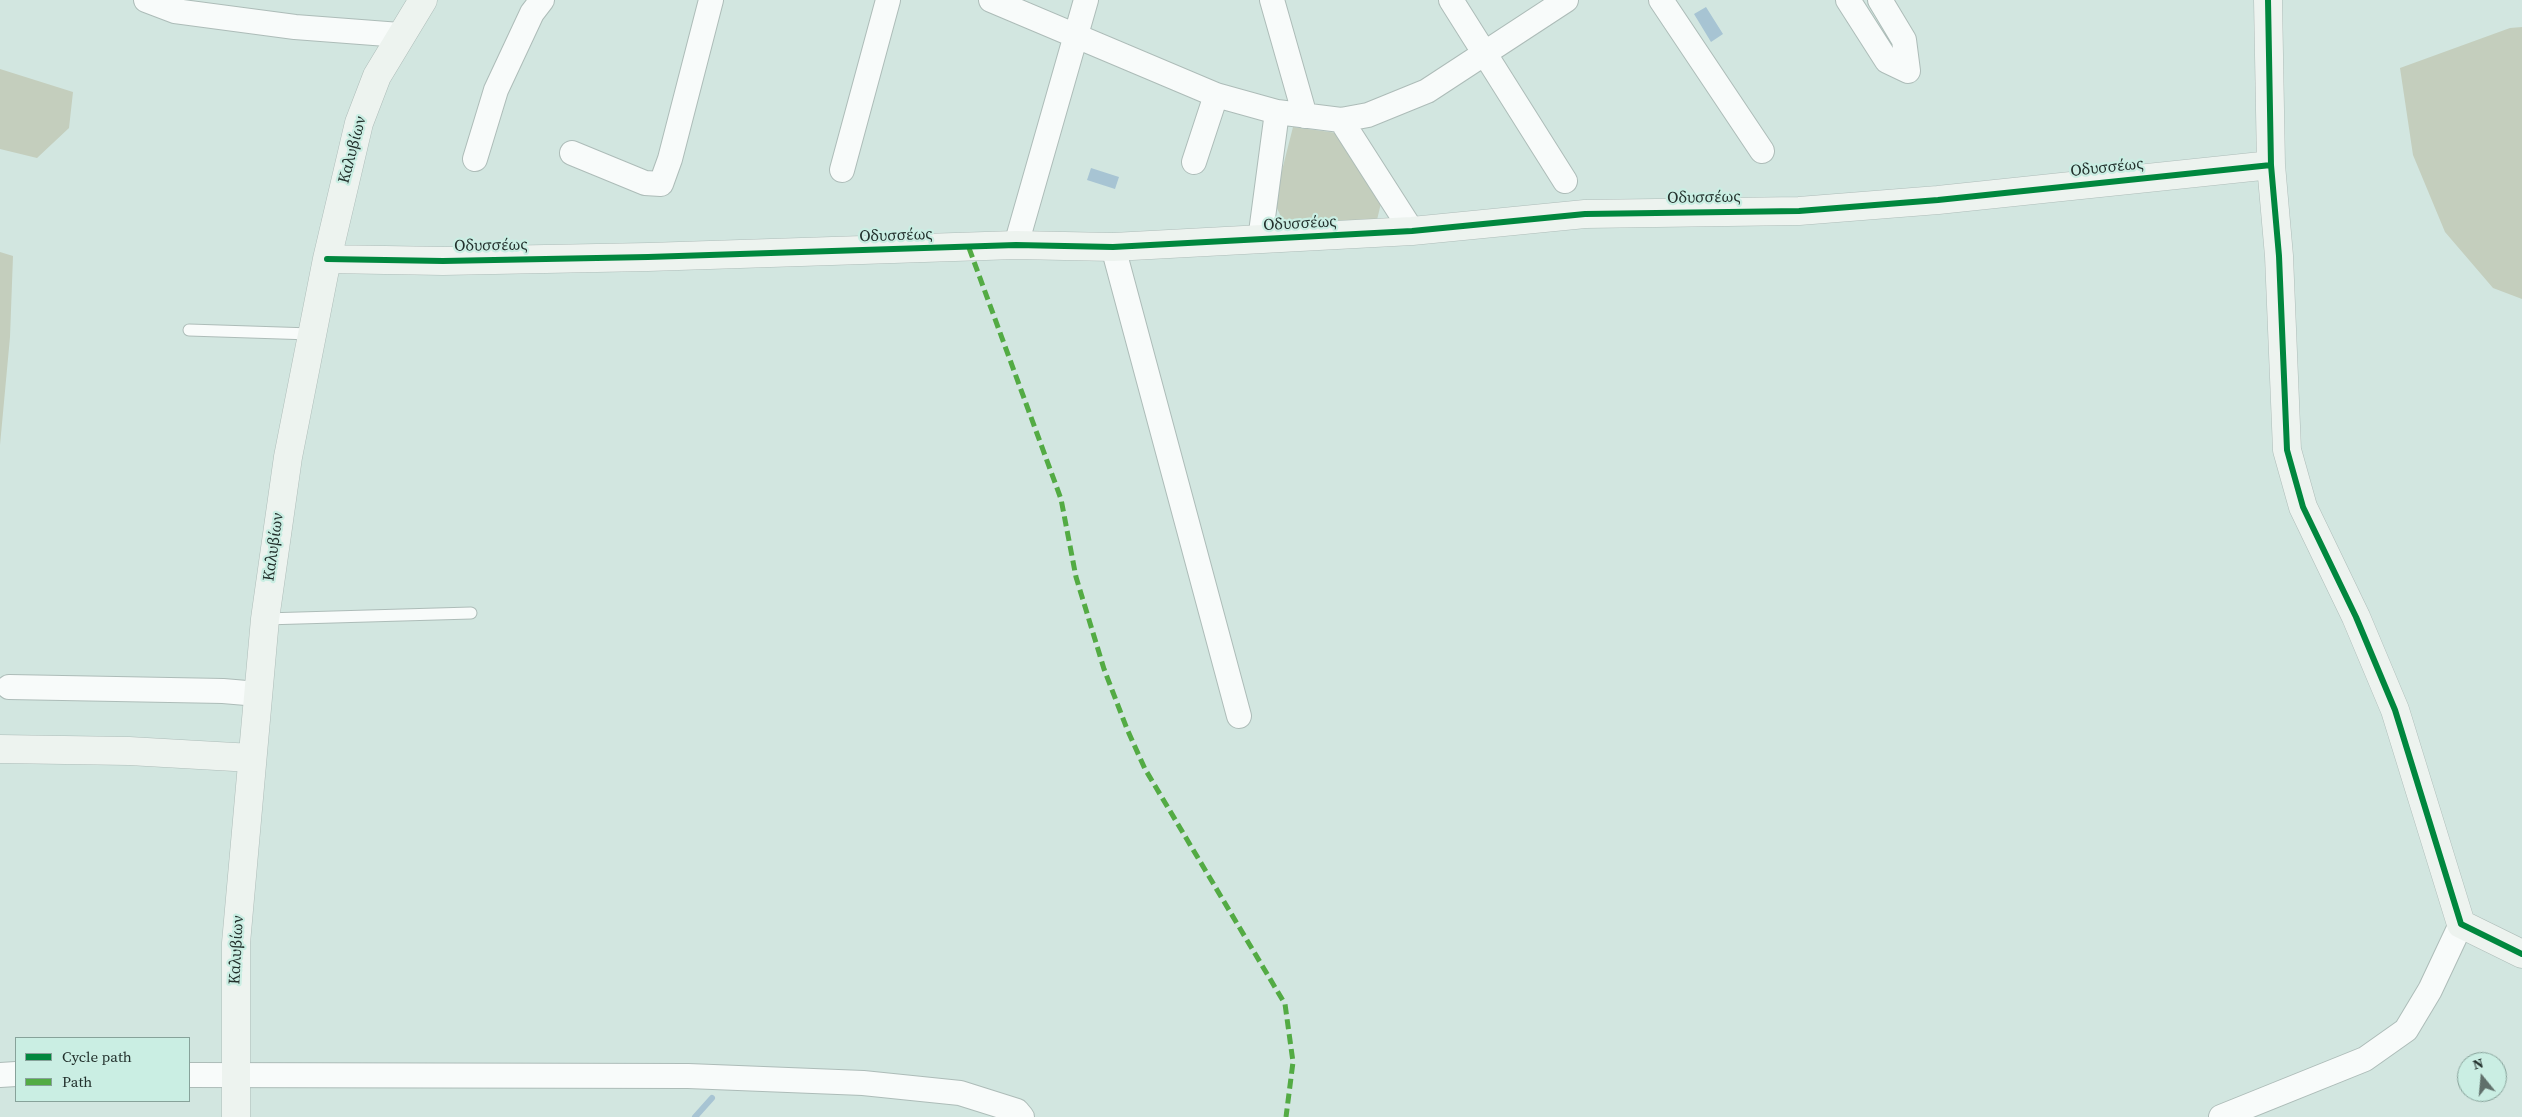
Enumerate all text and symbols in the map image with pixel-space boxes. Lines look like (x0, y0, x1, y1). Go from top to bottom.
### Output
street label: Καλυβίων (335, 114, 371, 186)
street label: Οδυσσέως (2069, 155, 2145, 181)
street label: Οδυσσέως (1667, 188, 1741, 208)
street label: Οδυσσέως (1263, 212, 1337, 236)
street label: Οδυσσέως (859, 225, 933, 247)
street label: Οδυσσέως (454, 236, 528, 256)
street label: Καλυβίων (260, 512, 288, 582)
street label: Καλυβίων (226, 915, 248, 985)
legend (15, 1037, 190, 1102)
text: Cycle path (62, 1046, 132, 1067)
north arrow (2457, 1052, 2507, 1102)
text: N (2470, 1053, 2486, 1075)
text: Path (62, 1071, 92, 1092)

